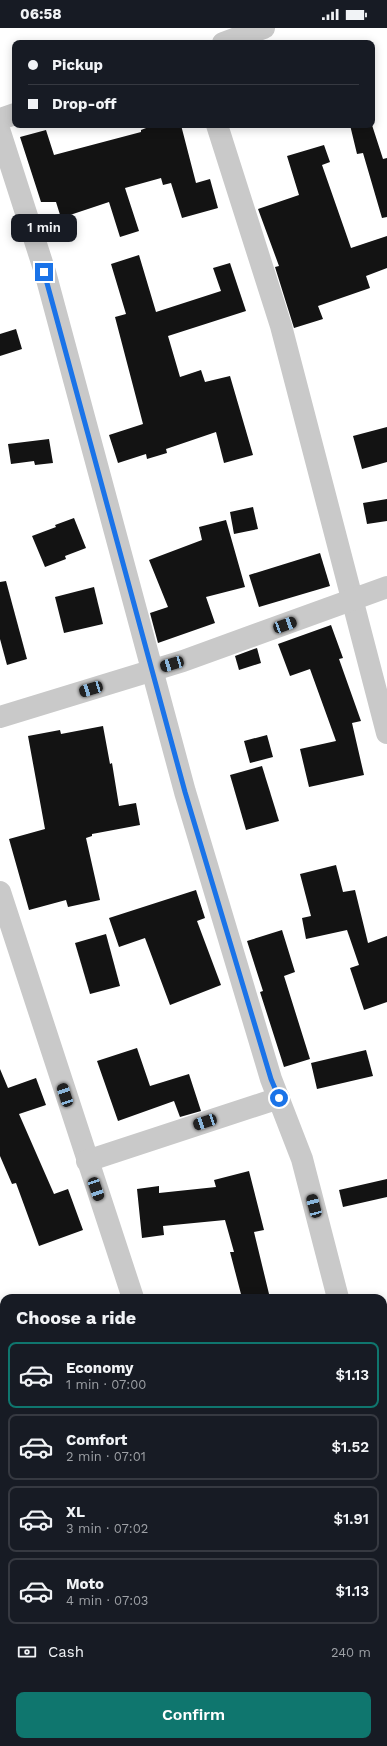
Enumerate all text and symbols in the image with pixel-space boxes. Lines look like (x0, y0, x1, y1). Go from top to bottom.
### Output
text: 06:58 (20, 5, 62, 23)
text: Pickup (52, 56, 103, 74)
text: Drop-off (52, 95, 117, 113)
callout: 1 min (11, 214, 77, 242)
text: 1 min (27, 220, 61, 235)
route end (35, 263, 53, 281)
car (272, 615, 298, 635)
car (159, 655, 185, 673)
car (78, 680, 104, 698)
car (56, 1082, 74, 1108)
route start (270, 1089, 288, 1107)
car (192, 1113, 218, 1131)
car (86, 1176, 106, 1202)
car (305, 1193, 323, 1219)
text: Choose a ride (16, 1307, 136, 1328)
icon: car (18, 1357, 54, 1393)
text: Economy (66, 1359, 133, 1377)
text: $1.13 (336, 1366, 369, 1384)
text: 1 min · 07:00 (66, 1377, 146, 1392)
icon: car (18, 1429, 54, 1465)
text: Comfort (66, 1431, 127, 1449)
text: $1.52 (331, 1438, 369, 1456)
text: 2 min · 07:01 (66, 1449, 146, 1464)
icon: car (18, 1501, 54, 1537)
text: XL (66, 1503, 85, 1521)
text: $1.91 (334, 1510, 369, 1528)
text: 3 min · 07:02 (66, 1521, 148, 1536)
icon: car (18, 1573, 54, 1609)
text: Moto (66, 1575, 104, 1593)
text: $1.13 (336, 1582, 369, 1600)
text: 4 min · 07:03 (66, 1593, 148, 1608)
icon: cash (16, 1641, 38, 1663)
text: Cash (48, 1643, 84, 1661)
text: 240 m (331, 1645, 371, 1660)
button: Confirm (16, 1692, 371, 1738)

